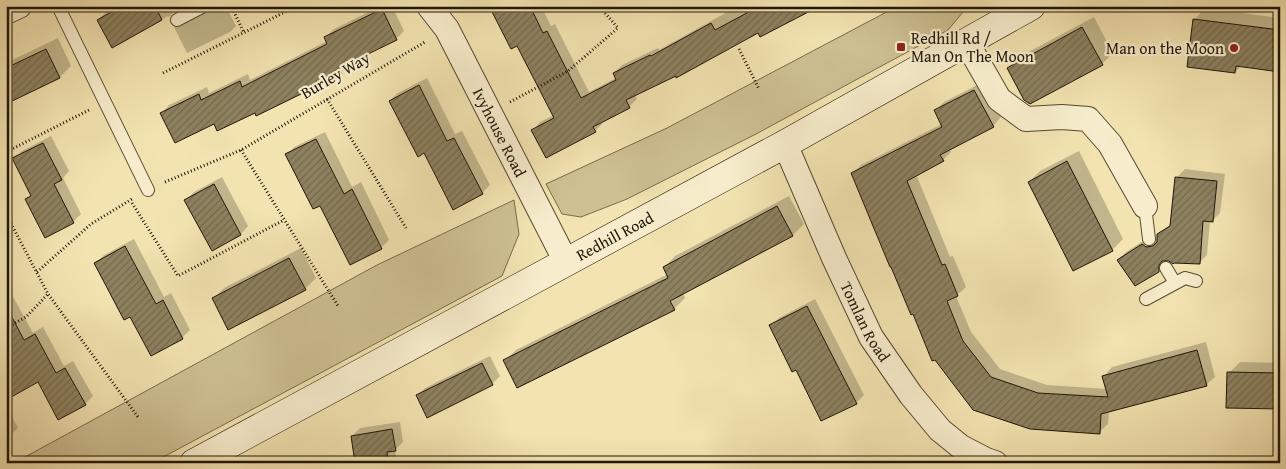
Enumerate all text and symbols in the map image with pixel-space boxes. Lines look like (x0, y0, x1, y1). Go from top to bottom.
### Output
place label: Redhill Rd / Man On The Moon (911, 26, 1034, 68)
place label: Man on the Moon (1106, 36, 1224, 60)
marker: Redhill Rd / Man On The Moon (895, 41, 907, 53)
marker: Man on the Moon (1228, 42, 1240, 54)
street label: Burley Way (296, 46, 374, 104)
street label: Ivyhouse Road (467, 83, 533, 181)
street label: Redhill Road (572, 205, 658, 267)
street label: Tomlan Road (835, 277, 897, 367)

